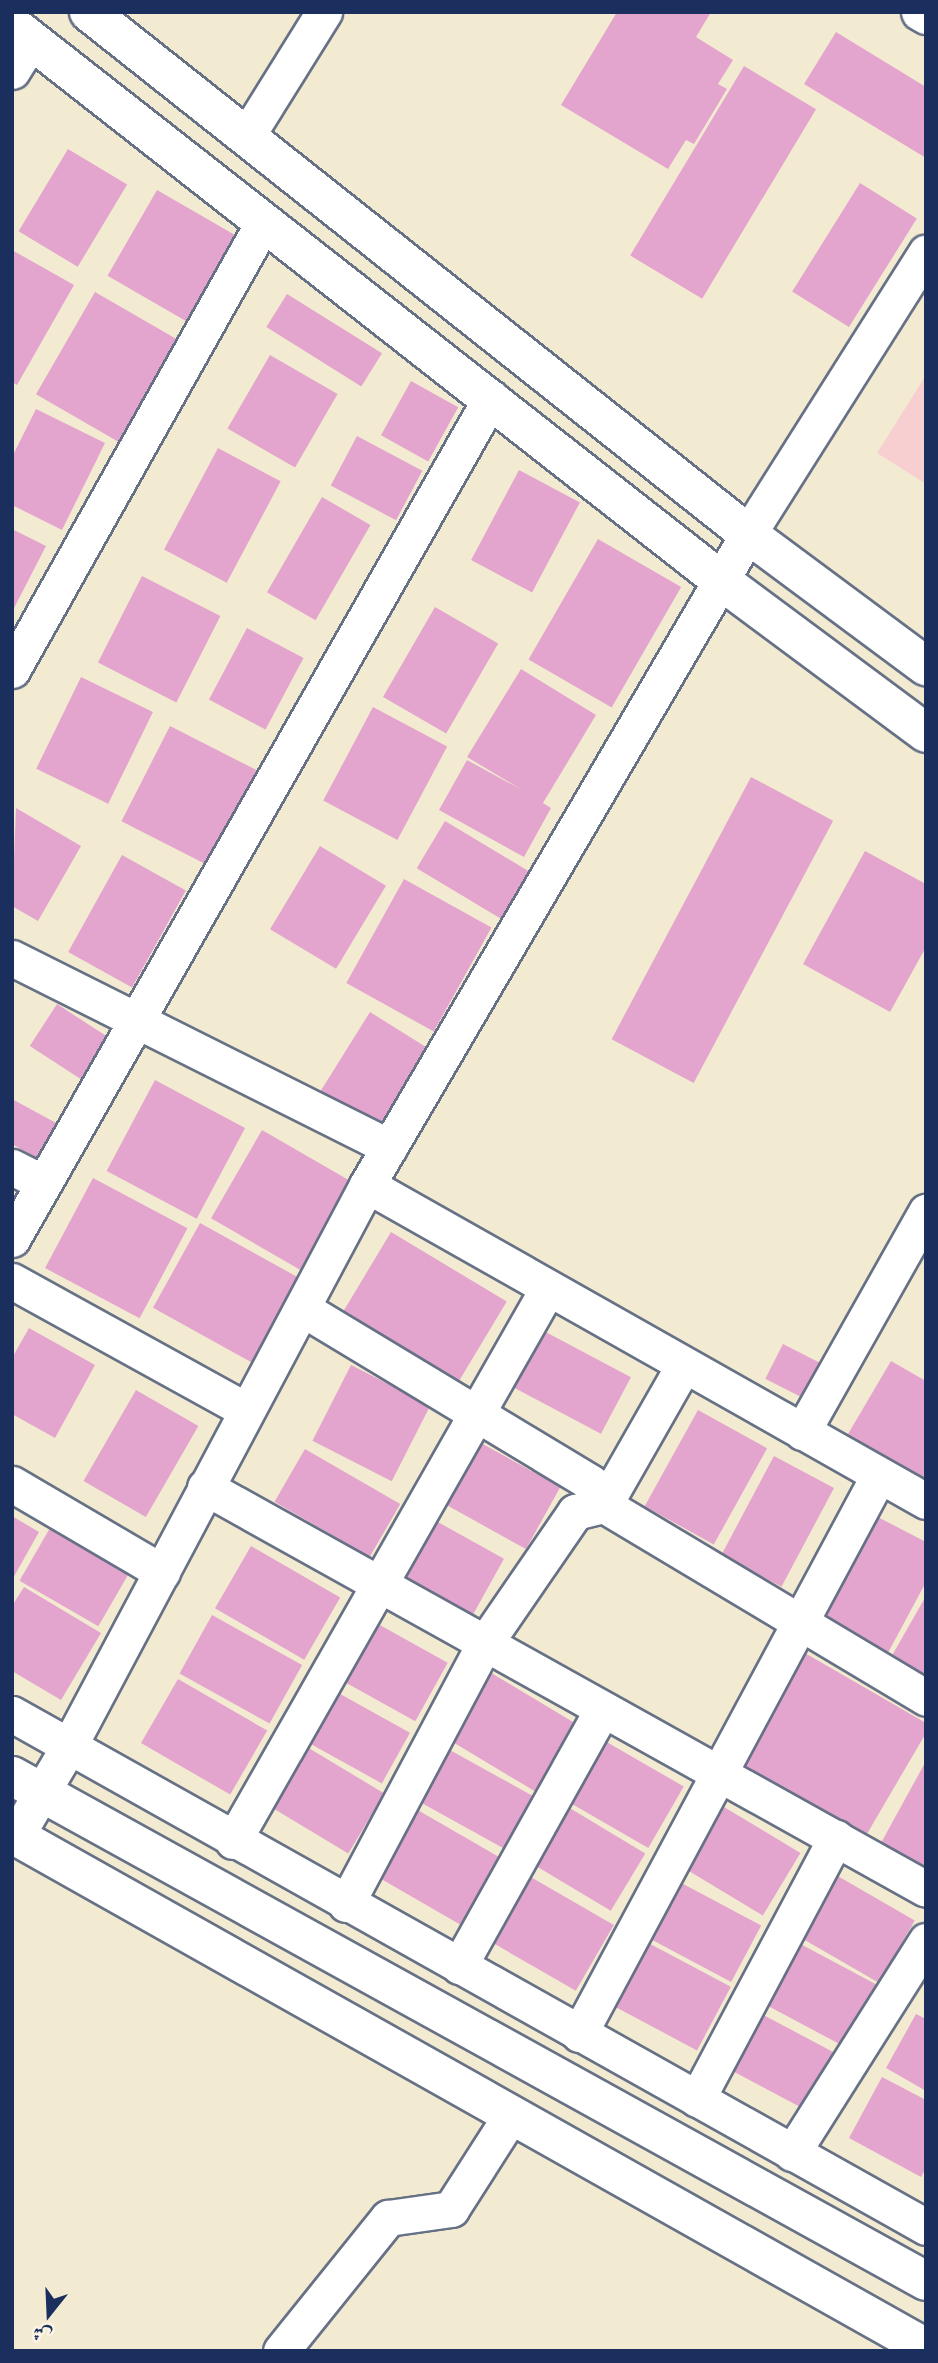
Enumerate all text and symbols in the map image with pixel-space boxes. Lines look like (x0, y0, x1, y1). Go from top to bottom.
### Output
north arrow (14, 2279, 84, 2349)
text: ش (30, 2320, 55, 2348)

